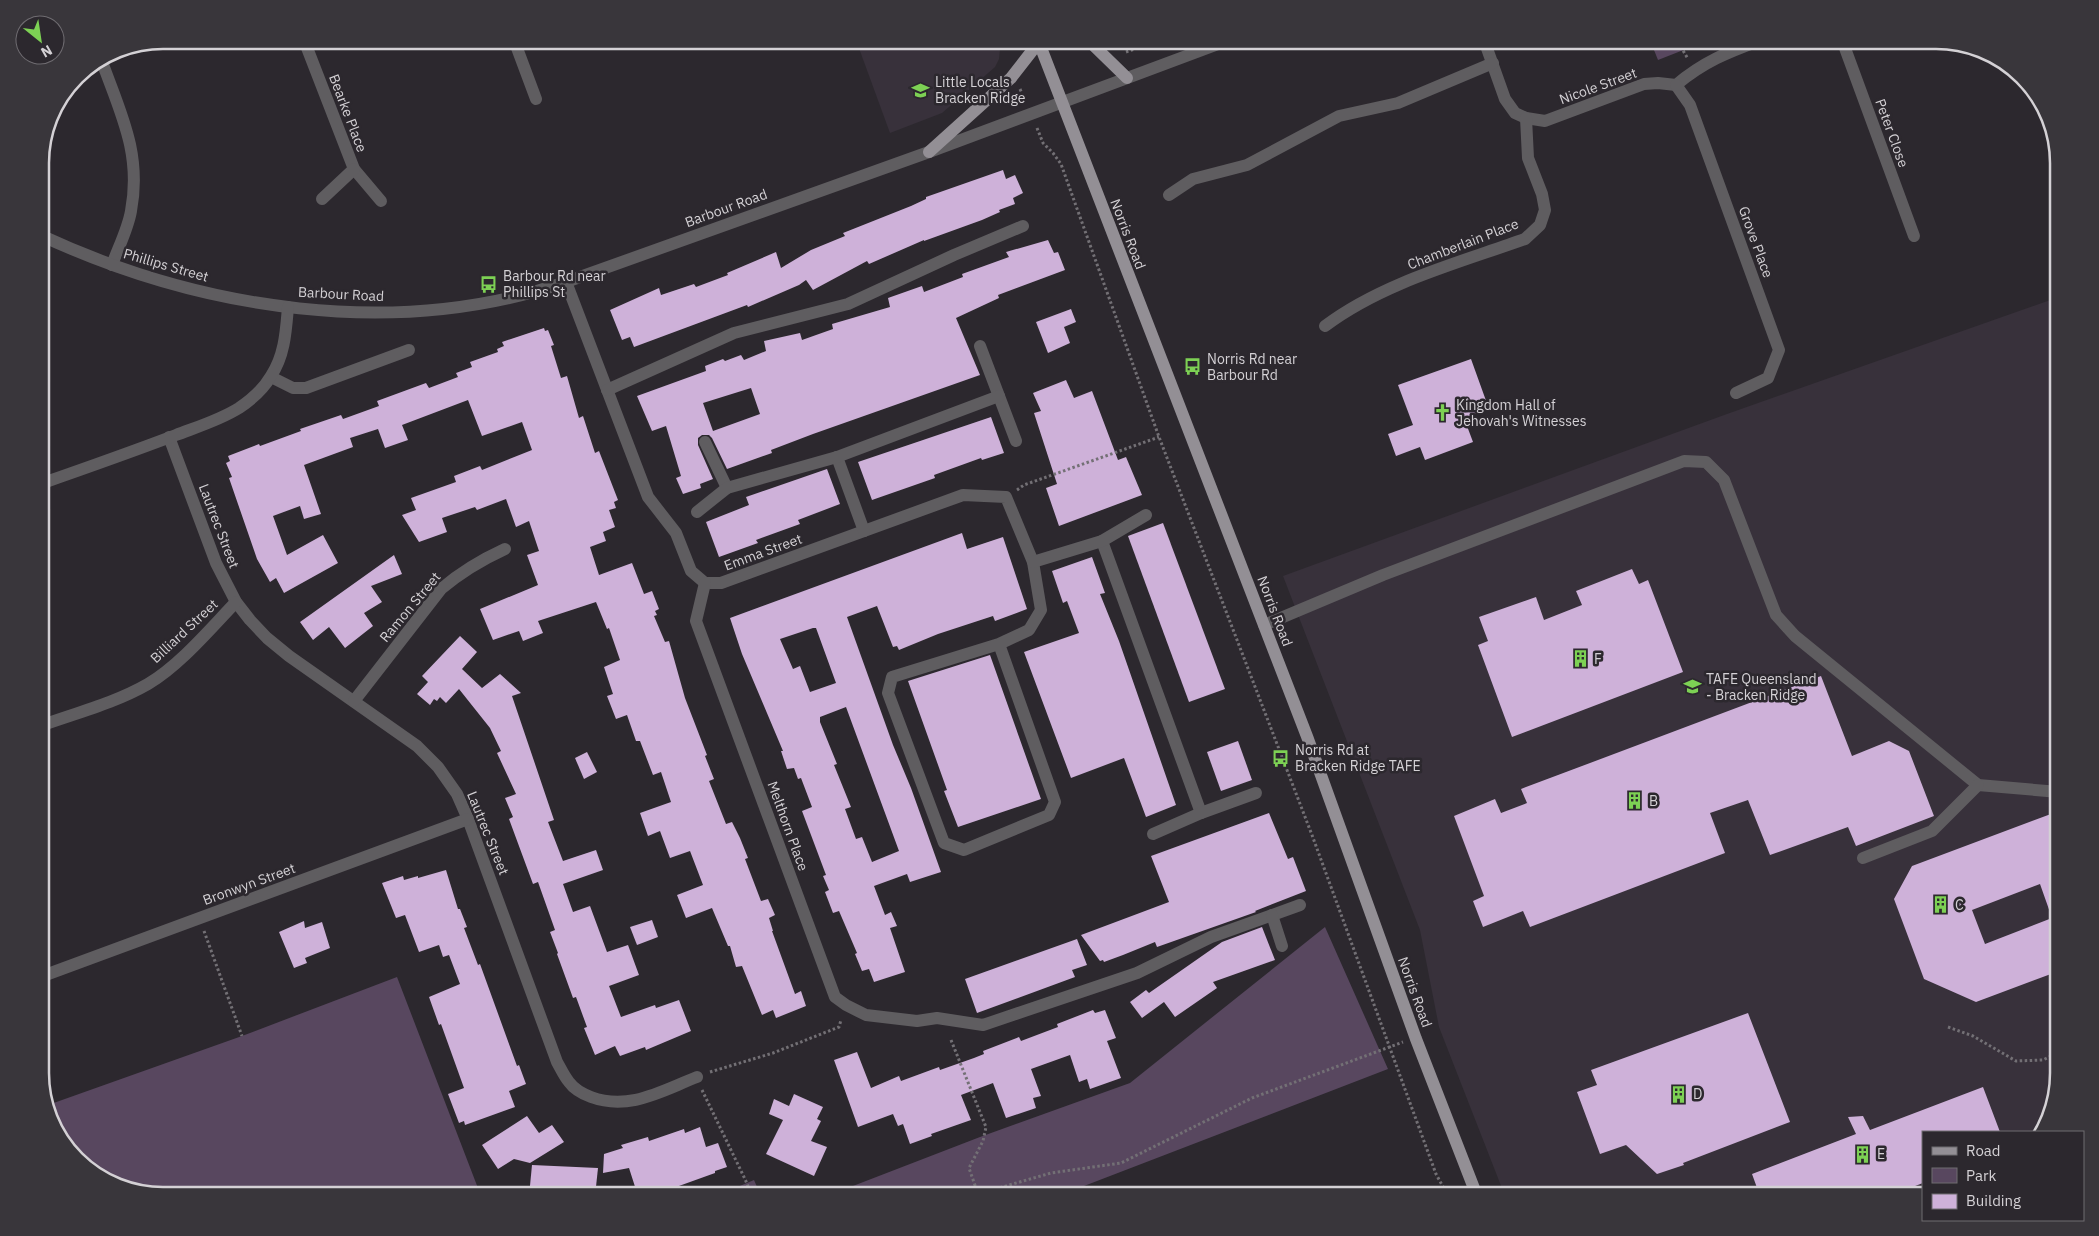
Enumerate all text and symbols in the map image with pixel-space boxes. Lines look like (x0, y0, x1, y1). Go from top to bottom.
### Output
north arrow (15, 15, 65, 65)
text: N (38, 41, 55, 62)
street label: Nicole Street (1557, 64, 1639, 108)
street label: Bearke Place (325, 72, 371, 155)
place label: Little Locals Bracken Ridge (935, 73, 1026, 107)
school or university icon: Little Locals Bracken Ridge (911, 80, 931, 100)
street label: Peter Close (1871, 96, 1913, 170)
street label: Barbour Road (682, 185, 770, 231)
street label: Norris Road (1106, 196, 1150, 272)
street label: Grove Place (1735, 204, 1777, 280)
street label: Chamberlain Place (1405, 214, 1521, 274)
street label: Phillips Street (121, 244, 211, 286)
place label: Barbour Rd near Phillips St (503, 267, 606, 301)
bus stop icon: Barbour Rd near Phillips St (479, 274, 499, 294)
street label: Barbour Road (297, 283, 385, 305)
place label: Norris Rd near Barbour Rd (1207, 350, 1297, 384)
bus stop icon: Norris Rd near Barbour Rd (1183, 357, 1203, 377)
place label: Kingdom Hall of Jehovah's Witnesses (1456, 396, 1587, 430)
church icon: Kingdom Hall of Jehovah's Witnesses (1432, 403, 1452, 423)
street label: Lautrec Street (195, 481, 243, 571)
street label: Emma Street (721, 530, 805, 574)
street label: Ramon Street (375, 568, 445, 646)
street label: Norris Road (1253, 573, 1297, 649)
street label: Billiard Street (146, 595, 222, 667)
building icon: F (1570, 649, 1590, 669)
place label: F (1594, 650, 1602, 668)
place label: TAFE Queensland - Bracken Ridge (1706, 670, 1817, 704)
school or university icon: TAFE Queensland - Bracken Ridge (1682, 677, 1702, 697)
place label: Norris Rd at Bracken Ridge TAFE (1295, 741, 1421, 775)
bus stop icon: Norris Rd at Bracken Ridge TAFE (1271, 748, 1291, 768)
street label: Melthorn Place (763, 779, 813, 874)
street label: Lautrec Street (463, 788, 513, 878)
building icon: B (1625, 791, 1645, 811)
place label: B (1649, 792, 1658, 810)
street label: Bronwyn Street (200, 859, 298, 909)
building icon: C (1931, 895, 1951, 915)
place label: C (1955, 896, 1964, 914)
street label: Norris Road (1394, 954, 1436, 1030)
building icon: D (1669, 1084, 1689, 1104)
place label: D (1693, 1085, 1702, 1103)
legend (1922, 1131, 2084, 1221)
text: Road (1966, 1141, 2001, 1160)
building icon: E (1853, 1144, 1873, 1164)
place label: E (1877, 1145, 1885, 1163)
text: Park (1966, 1166, 1996, 1185)
text: Building (1966, 1191, 2021, 1210)

